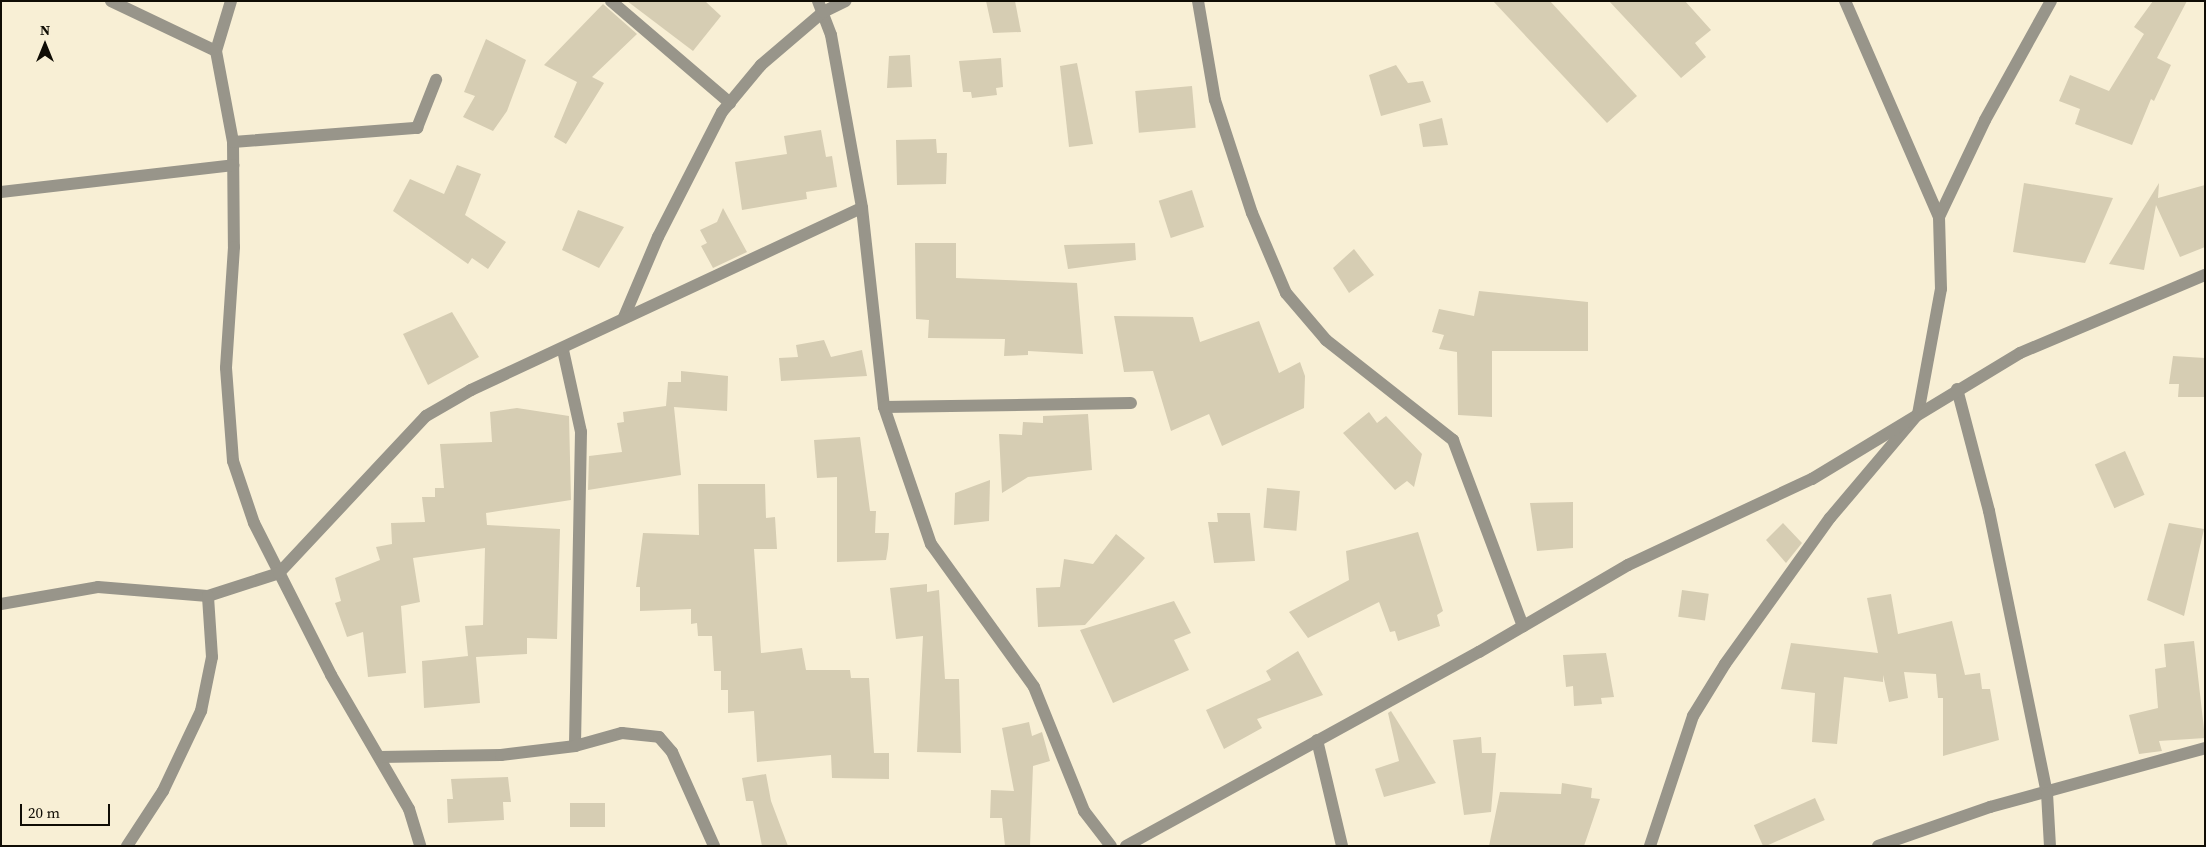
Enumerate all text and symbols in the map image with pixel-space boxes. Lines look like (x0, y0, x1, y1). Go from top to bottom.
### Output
north arrow (20, 20, 70, 70)
text: N (40, 20, 50, 40)
scale bar (22, 794, 112, 826)
text: 20 m (28, 802, 60, 823)

